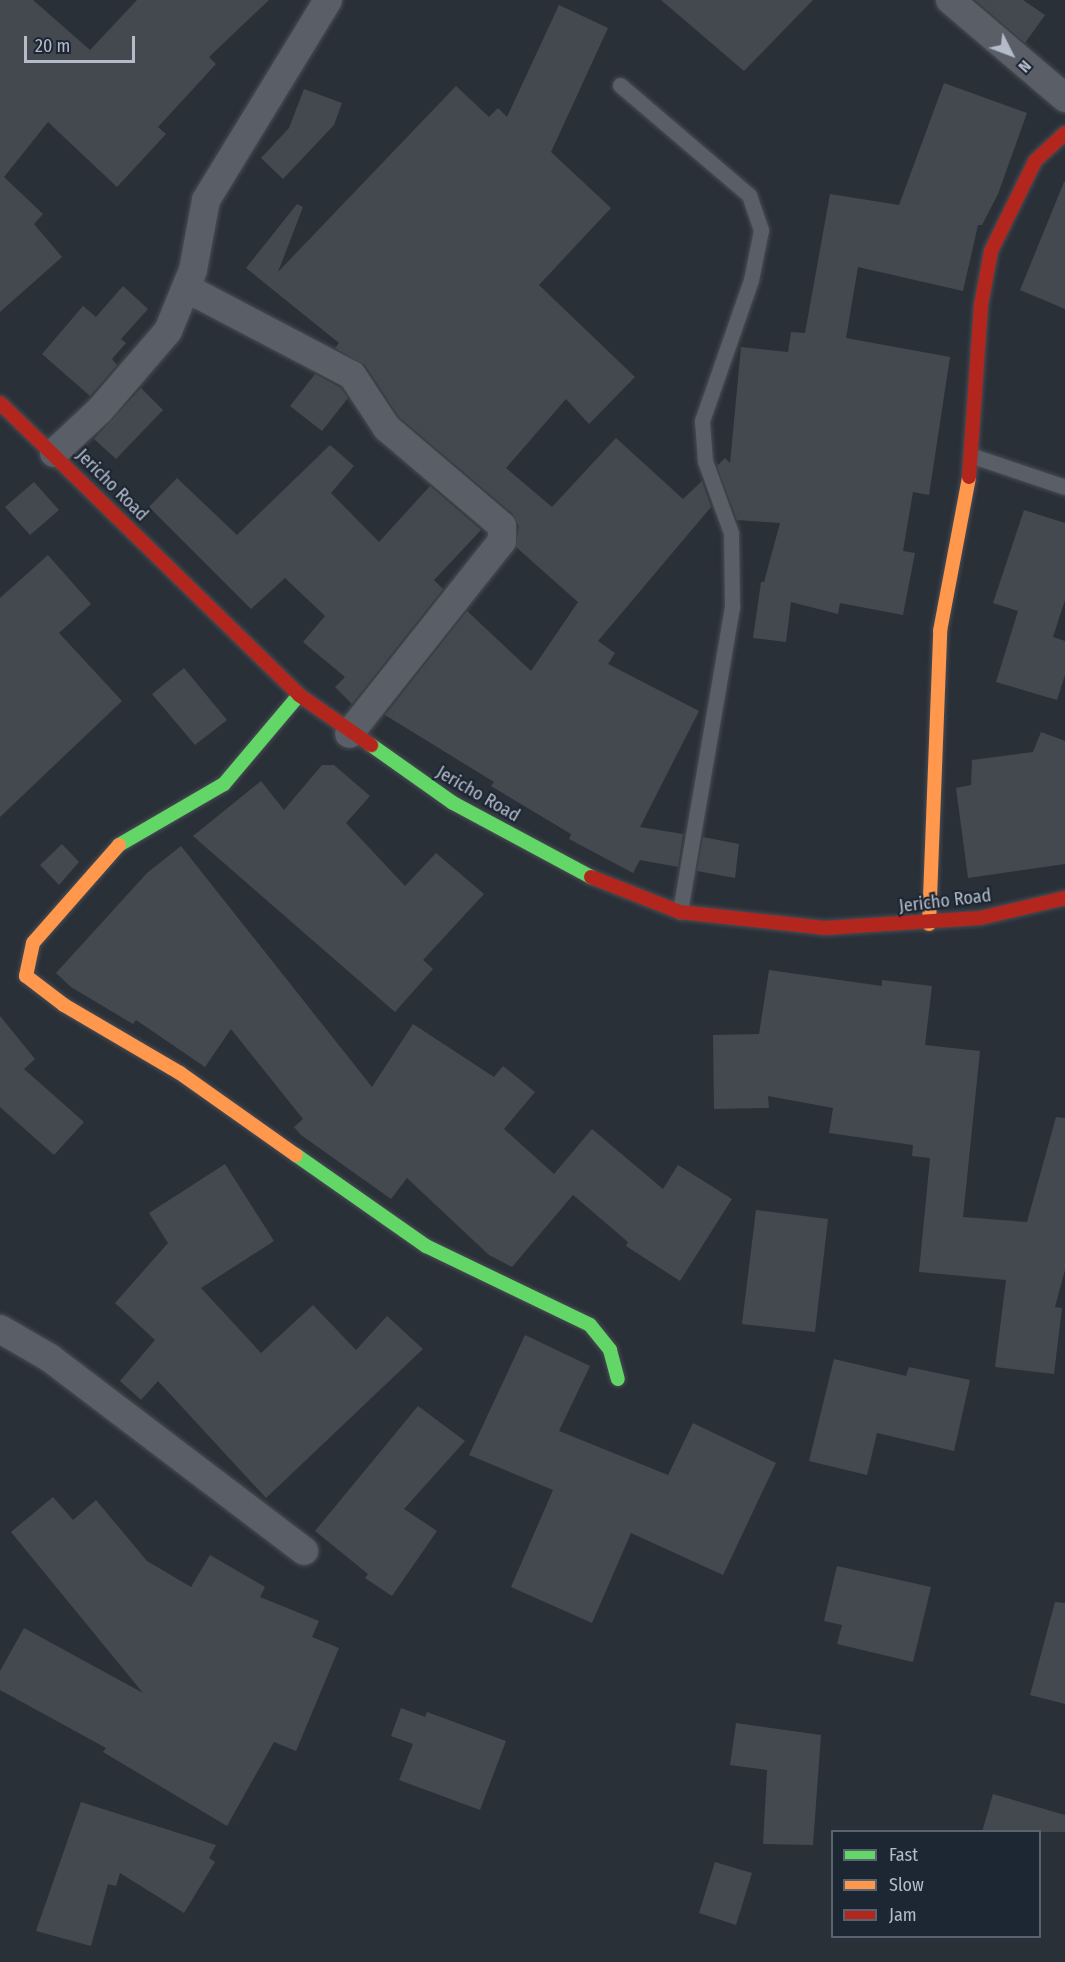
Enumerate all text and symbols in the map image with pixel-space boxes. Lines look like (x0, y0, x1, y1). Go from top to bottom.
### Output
scale bar (27, 24, 138, 62)
north arrow (981, 24, 1041, 84)
text: 20 m (35, 35, 70, 57)
text: N (1014, 56, 1035, 76)
street label: Jericho Road (72, 445, 152, 525)
street label: Jericho Road (432, 761, 524, 827)
street label: Jericho Road (898, 885, 992, 917)
legend (831, 1830, 1041, 1938)
text: Fast (889, 1844, 918, 1866)
text: Slow (889, 1874, 924, 1896)
text: Jam (889, 1904, 917, 1926)

